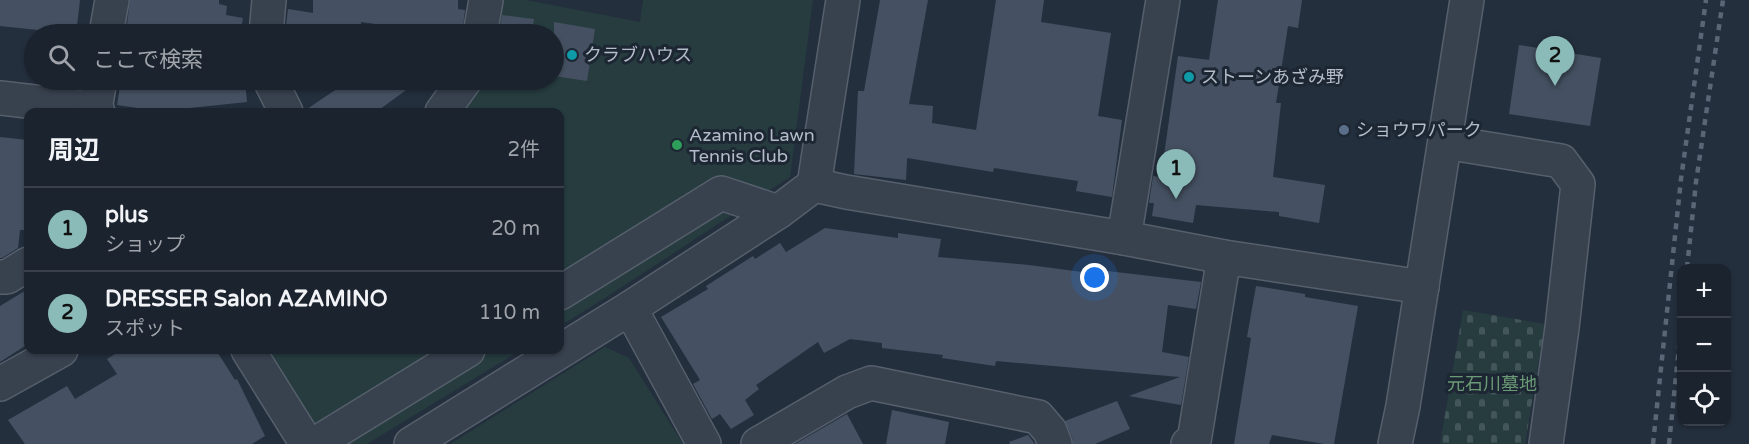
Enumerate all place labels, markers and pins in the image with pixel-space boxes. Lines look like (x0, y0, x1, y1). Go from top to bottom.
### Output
pin: 2 (1536, 36, 1574, 86)
place label: クラブハウス (584, 44, 692, 66)
marker: クラブハウス (565, 48, 579, 62)
place label: ストーンあざみ野 (1201, 66, 1344, 88)
marker: ストーンあざみ野 (1182, 70, 1196, 84)
place label: ショウワパーク (1356, 119, 1482, 141)
marker: ショウワパーク (1337, 123, 1351, 137)
place label: Azamino Lawn Tennis Club (689, 124, 815, 167)
marker: Azamino Lawn Tennis Club (670, 138, 684, 152)
pin: 1 (1156, 150, 1196, 199)

